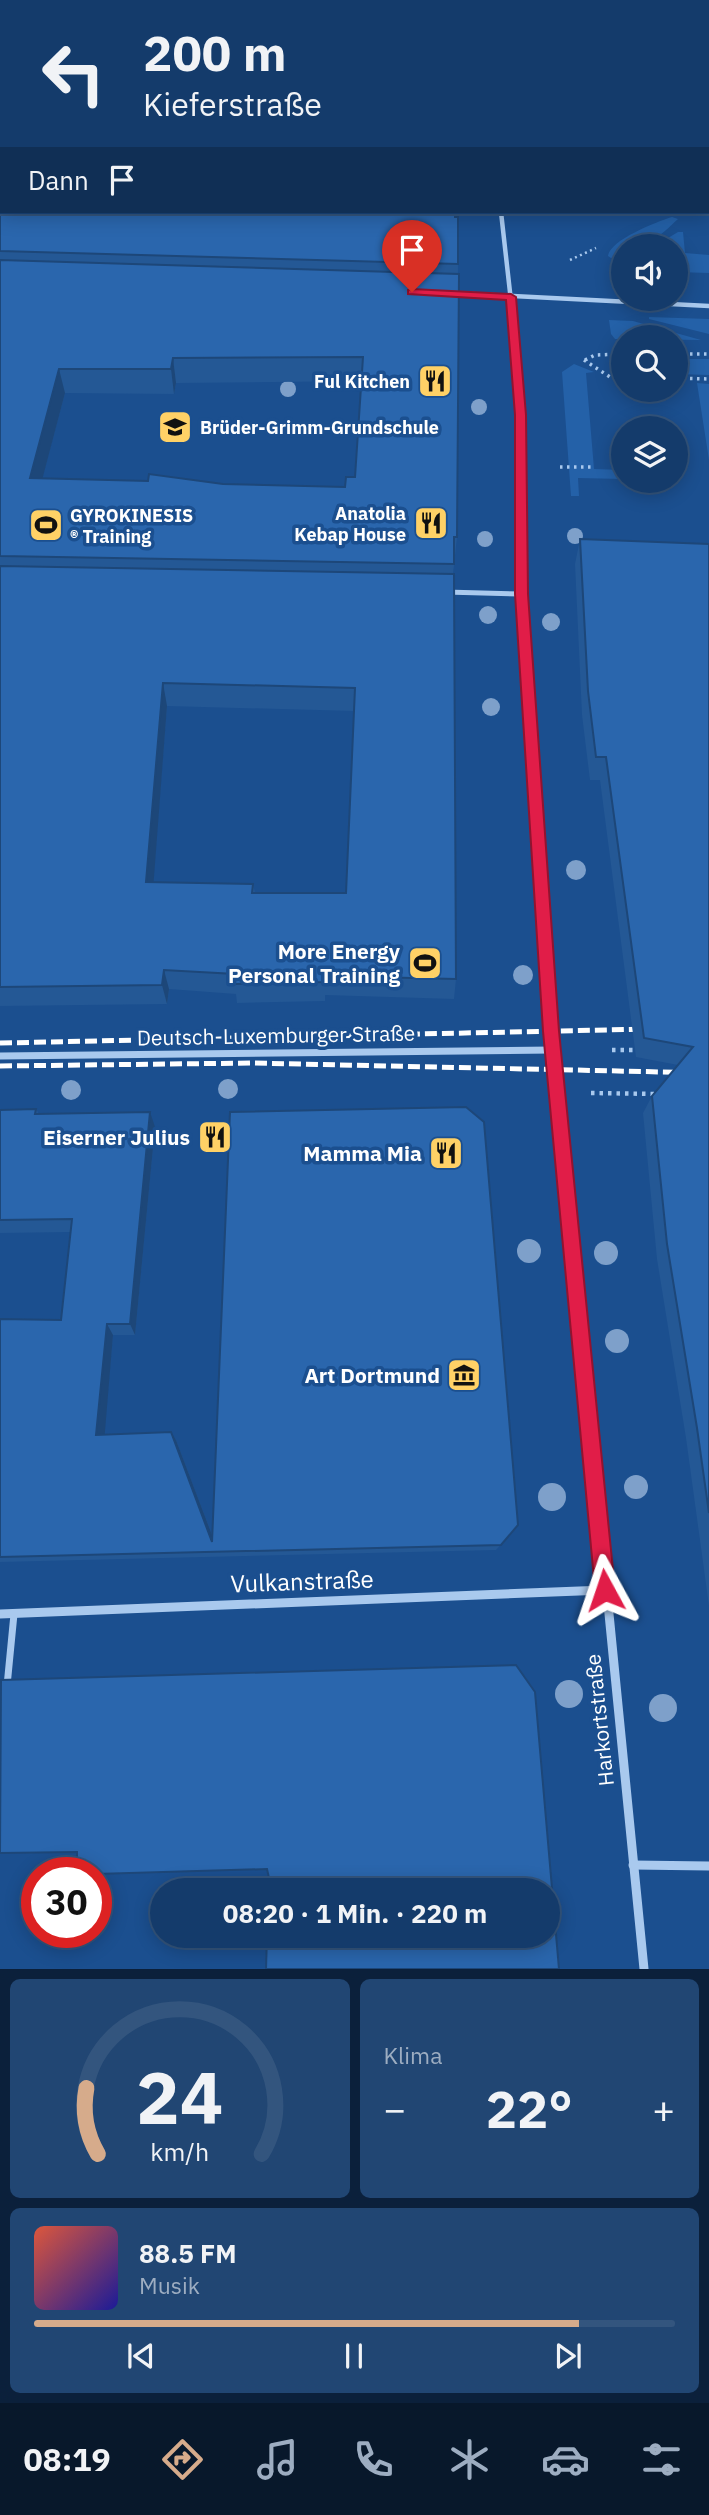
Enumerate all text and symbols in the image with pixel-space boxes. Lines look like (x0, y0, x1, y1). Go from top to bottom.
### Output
text: 200 m (143, 21, 287, 84)
icon: left (28, 28, 119, 119)
text: Kieferstraße (143, 83, 322, 125)
icon: arrive (103, 161, 141, 199)
text: Dann (28, 163, 89, 197)
pin (382, 220, 442, 292)
icon: arrive (393, 231, 431, 269)
map controls (611, 234, 688, 493)
button: sound (611, 234, 688, 311)
button: search (611, 325, 688, 402)
restaurant icon: Ful Kitchen (416, 362, 454, 400)
place label: Ful Kitchen (314, 370, 410, 393)
school or university icon: Brüder-Grimm-Grundschule (156, 408, 194, 446)
place label: Brüder-Grimm-Grundschule (200, 416, 439, 439)
button: layers (611, 416, 688, 493)
place label: Anatolia Kebap House (294, 502, 406, 546)
place label: GYROKINESIS ® Training (70, 504, 193, 548)
restaurant icon: Anatolia Kebap House (412, 504, 450, 542)
sports icon: GYROKINESIS ® Training (27, 506, 65, 544)
place label: More Energy Personal Training (228, 937, 401, 989)
sports icon: More Energy Personal Training (406, 944, 444, 982)
street label: Deutsch-Luxemburger Straße (137, 1019, 415, 1051)
restaurant icon: Eiserner Julius (196, 1118, 234, 1156)
place label: Eiserner Julius (43, 1123, 190, 1151)
restaurant icon: Mamma Mia (427, 1134, 465, 1172)
place label: Mamma Mia (303, 1139, 422, 1167)
museum icon: Art Dortmund (445, 1356, 483, 1394)
place label: Art Dortmund (304, 1361, 440, 1389)
position arrow (568, 1553, 642, 1627)
street label: Vulkanstraße (230, 1563, 374, 1599)
street label: Harkortstraße (578, 1653, 620, 1787)
speed limit sign: 30 (21, 1857, 112, 1948)
text: 08:20 · 1 Min. · 220 m (223, 1896, 487, 1930)
text: Klima (384, 2040, 442, 2070)
text: 24 (136, 2050, 223, 2145)
text: 22° (486, 2075, 573, 2142)
text: − (384, 2084, 406, 2133)
text: + (652, 2084, 675, 2133)
text: km/h (150, 2135, 209, 2168)
text: 88.5 FM (139, 2236, 237, 2270)
text: Musik (139, 2270, 200, 2300)
icon: previous (122, 2337, 160, 2375)
icon: pause (335, 2337, 373, 2375)
icon: next (549, 2337, 587, 2375)
icon: directions (158, 2435, 207, 2484)
icon: music (253, 2435, 302, 2484)
icon: phone (349, 2435, 398, 2484)
icon: climate (445, 2435, 494, 2484)
icon: car (541, 2435, 590, 2484)
icon: filters (637, 2435, 686, 2484)
text: 08:19 (23, 2438, 111, 2480)

